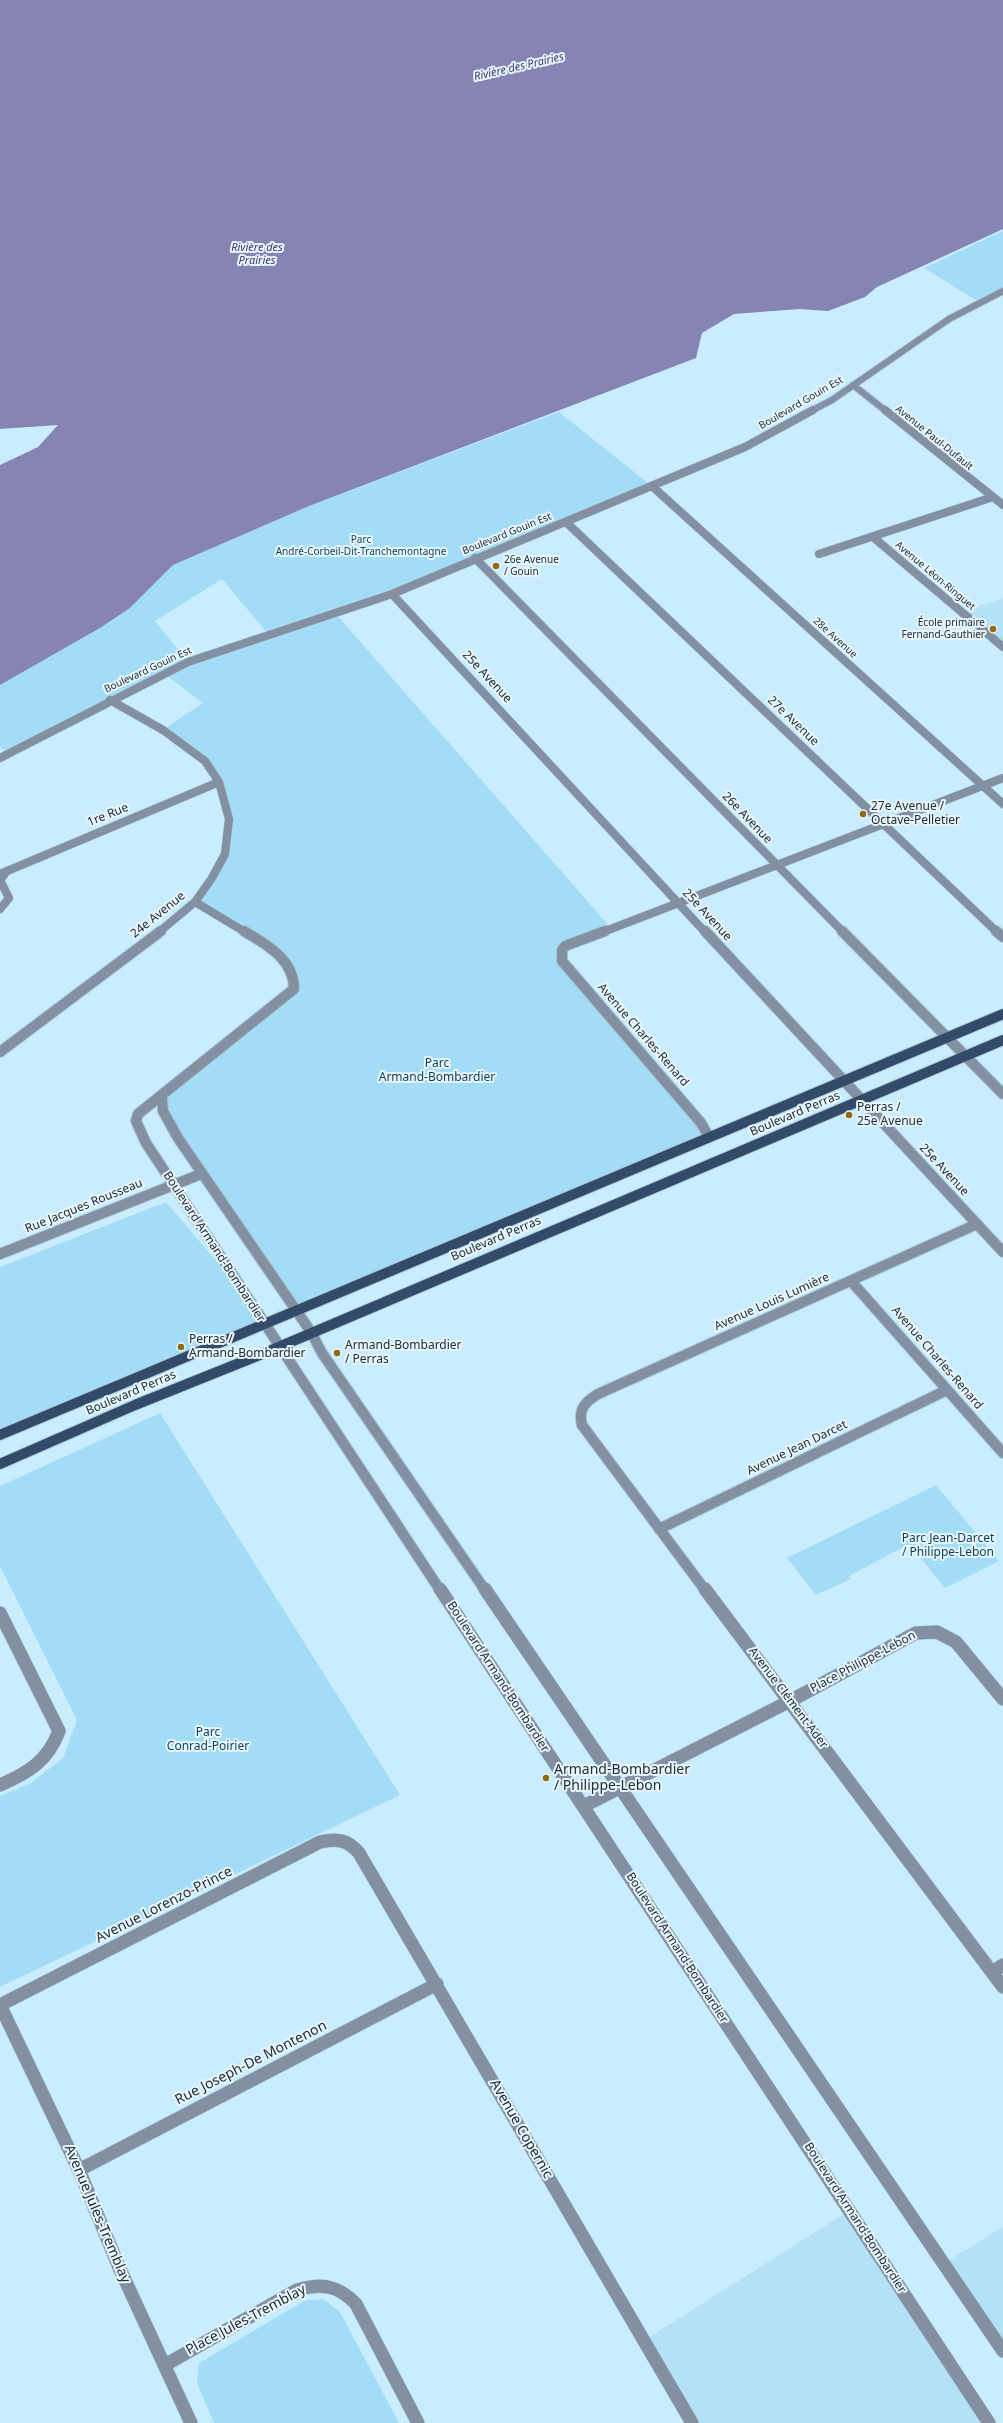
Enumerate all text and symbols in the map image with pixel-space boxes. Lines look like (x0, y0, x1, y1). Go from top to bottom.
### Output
water label: Rivière des Prairies (473, 50, 565, 84)
water label: Rivière des Prairies (231, 241, 283, 267)
street label: Boulevard Gouin Est (757, 374, 845, 432)
street label: Avenue Paul-Dufault (893, 403, 975, 473)
street label: Boulevard Gouin Est (461, 511, 553, 557)
park label: Parc André-Corbeil-Dit-Tranchemontagne (276, 534, 446, 558)
street label: Avenue Léon-Ringuet (893, 539, 977, 613)
place label: 26e Avenue / Gouin (504, 554, 559, 578)
marker: 26e Avenue / Gouin (491, 561, 501, 571)
street label: 28e Avenue (811, 615, 859, 661)
place label: École primaire Fernand-Gauthier (901, 617, 985, 640)
marker: École primaire Fernand-Gauthier (988, 624, 998, 634)
street label: Boulevard Gouin Est (102, 644, 194, 696)
street label: 25e Avenue (459, 648, 515, 706)
street label: 27e Avenue (764, 693, 822, 749)
street label: 26e Avenue (719, 789, 775, 847)
street label: 1re Rue (85, 800, 131, 830)
place label: 27e Avenue / Octave-Pelletier (871, 800, 960, 828)
marker: 27e Avenue / Octave-Pelletier (858, 809, 868, 819)
street label: 25e Avenue (679, 886, 735, 944)
street label: 24e Avenue (128, 889, 188, 941)
street label: Avenue Charles-Renard (594, 981, 692, 1089)
park label: Parc Armand-Bombardier (379, 1057, 495, 1085)
street label: Boulevard Perras (748, 1089, 842, 1139)
place label: Perras / 25e Avenue (857, 1101, 923, 1129)
marker: Perras / 25e Avenue (844, 1110, 854, 1120)
street label: 25e Avenue (916, 1141, 972, 1199)
street label: Boulevard Armand-Bombardier (160, 1169, 268, 1325)
street label: Rue Jacques Rousseau (23, 1176, 145, 1236)
street label: Boulevard Perras (449, 1214, 543, 1264)
street label: Avenue Louis Lumière (712, 1270, 832, 1334)
street label: Avenue Charles-Renard (888, 1304, 986, 1412)
place label: Perras / Armand-Bombardier (189, 1333, 306, 1361)
place label: Armand-Bombardier / Perras (345, 1339, 462, 1367)
marker: Perras / Armand-Bombardier (176, 1342, 186, 1352)
marker: Armand-Bombardier / Perras (332, 1348, 342, 1358)
street label: Boulevard Perras (84, 1368, 178, 1418)
street label: Avenue Jean Darcet (745, 1417, 849, 1479)
park label: Parc Jean-Darcet / Philippe-Lebon (902, 1532, 994, 1560)
street label: Boulevard Armand-Bombardier (444, 1599, 552, 1755)
street label: Place Philippe-Lebon (808, 1628, 918, 1696)
street label: Avenue Clément-Ader (745, 1645, 831, 1751)
park label: Parc Conrad-Poirier (167, 1726, 249, 1754)
place label: Armand-Bombardier / Philippe-Lebon (554, 1762, 690, 1794)
marker: Armand-Bombardier / Philippe-Lebon (541, 1773, 551, 1783)
street label: Avenue Lorenzo-Prince (93, 1863, 235, 1947)
street label: Boulevard Armand-Bombardier (623, 1870, 731, 2026)
street label: Rue Joseph-De Montenon (172, 2017, 330, 2109)
street label: Avenue Copernic (486, 2077, 556, 2181)
street label: Boulevard Armand-Bombardier (801, 2140, 909, 2296)
street label: Avenue Jules-Tremblay (60, 2143, 134, 2285)
street label: Place Jules-Tremblay (183, 2281, 309, 2359)

